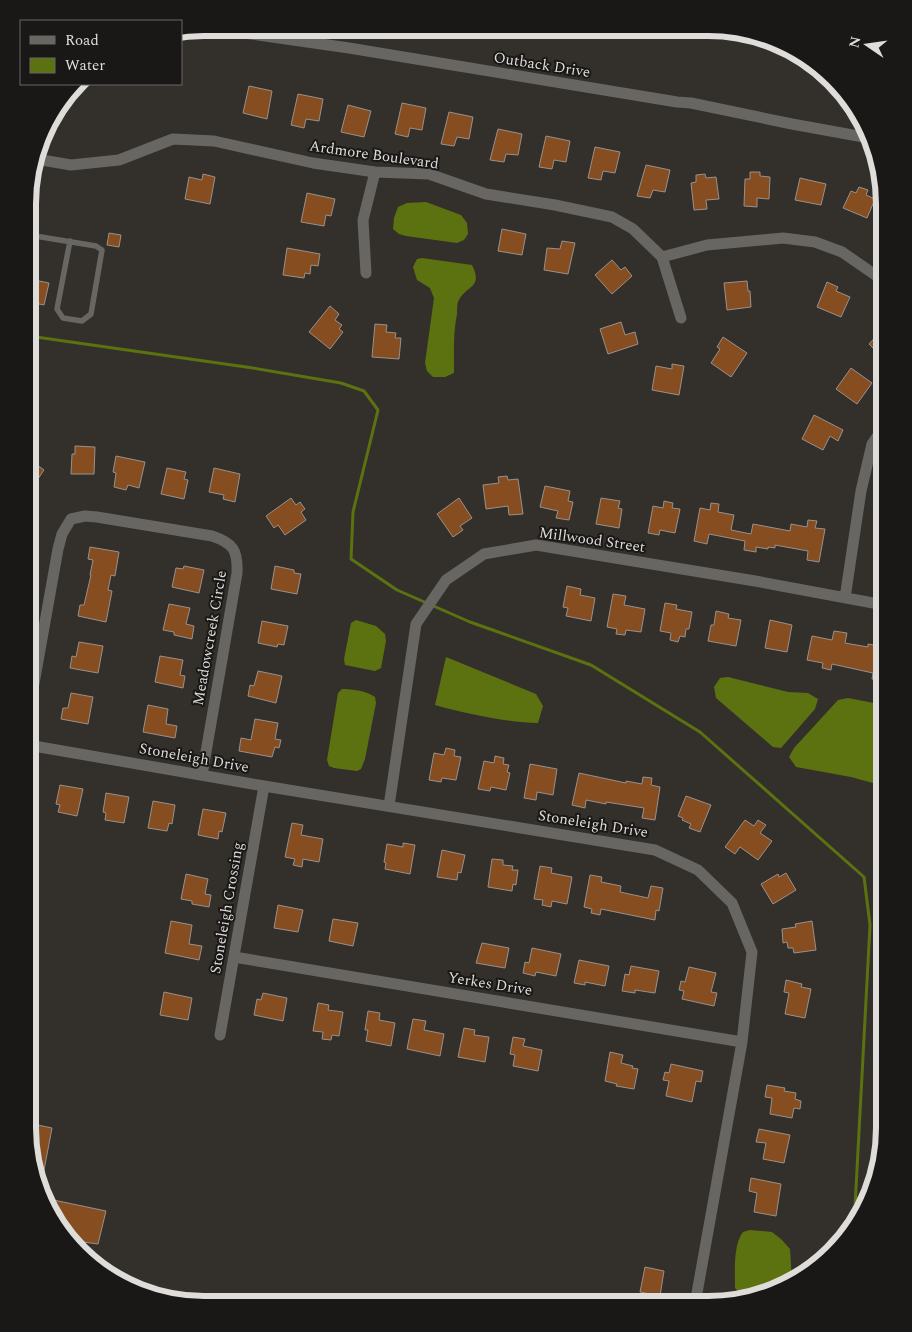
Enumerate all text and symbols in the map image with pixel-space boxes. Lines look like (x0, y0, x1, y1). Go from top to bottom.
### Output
legend (20, 20, 182, 85)
north arrow (842, 20, 892, 70)
text: Road (65, 29, 99, 52)
text: N (843, 34, 866, 50)
street label: Outback Drive (492, 46, 592, 84)
text: Water (65, 54, 105, 77)
street label: Ardmore Boulevard (308, 135, 440, 175)
street label: Millwood Street (537, 521, 647, 559)
street label: Meadowcreek Circle (187, 569, 233, 707)
street label: Stoneleigh Drive (137, 737, 251, 779)
street label: Stoneleigh Drive (536, 804, 650, 844)
street label: Stoneleigh Crossing (204, 840, 250, 976)
street label: Yerkes Drive (446, 966, 534, 1002)

